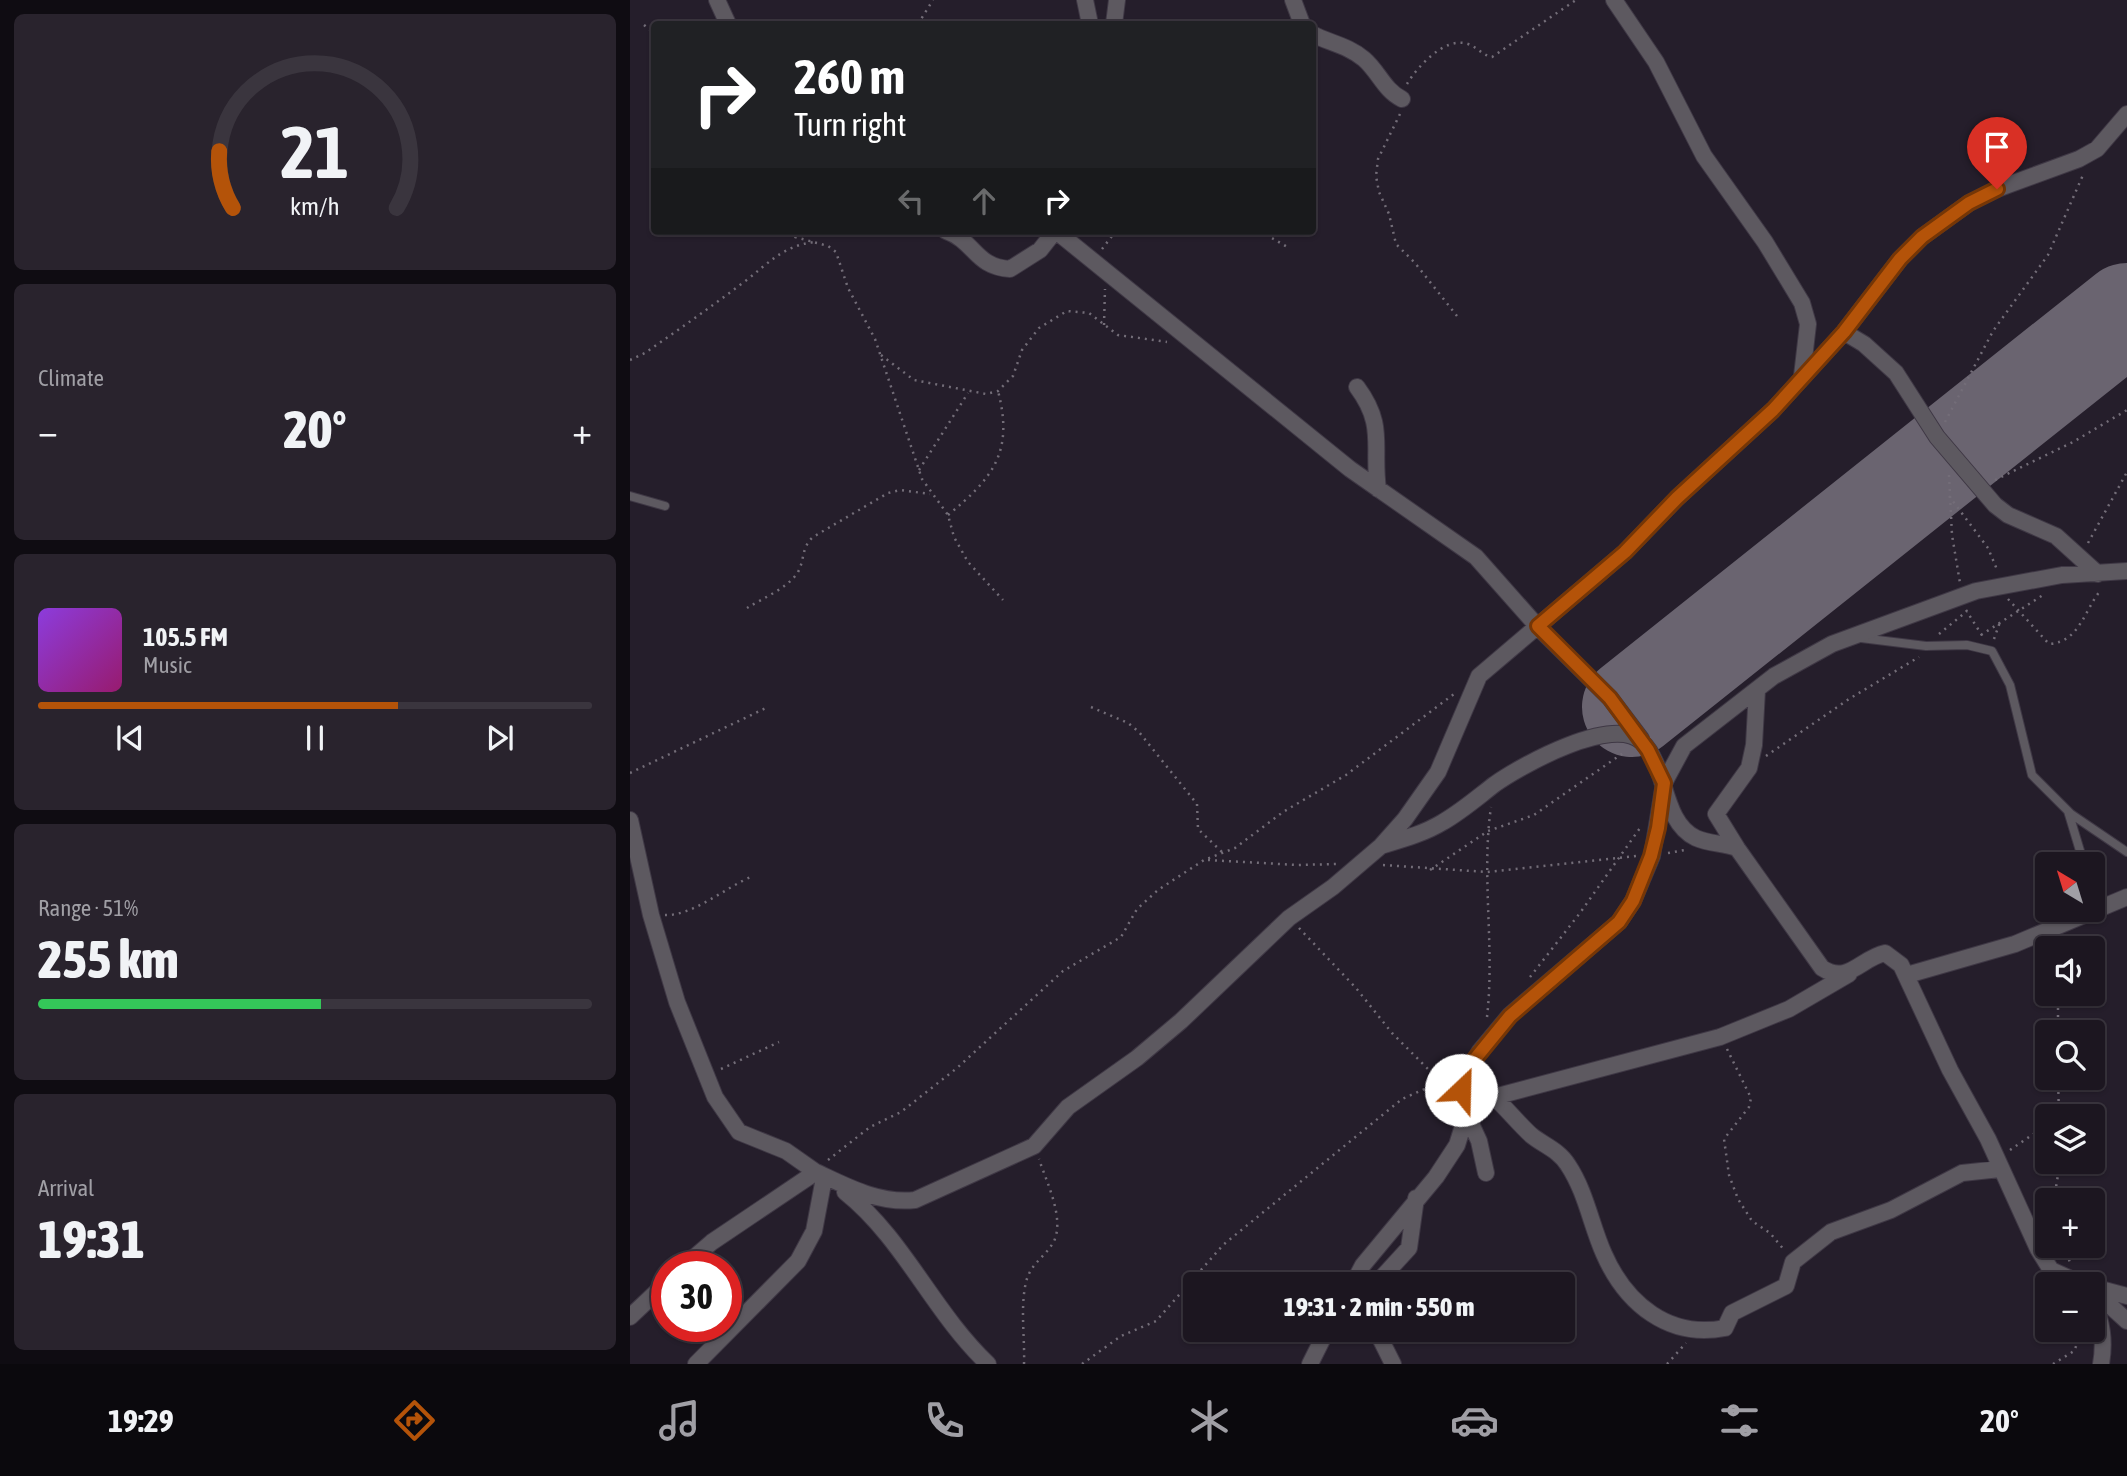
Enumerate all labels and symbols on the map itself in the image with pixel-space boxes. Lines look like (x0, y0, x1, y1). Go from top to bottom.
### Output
pin (1967, 117, 2027, 189)
north arrow (2035, 852, 2105, 922)
position arrow (1424, 1053, 1498, 1127)
speed limit sign: 30 (651, 1251, 742, 1342)

